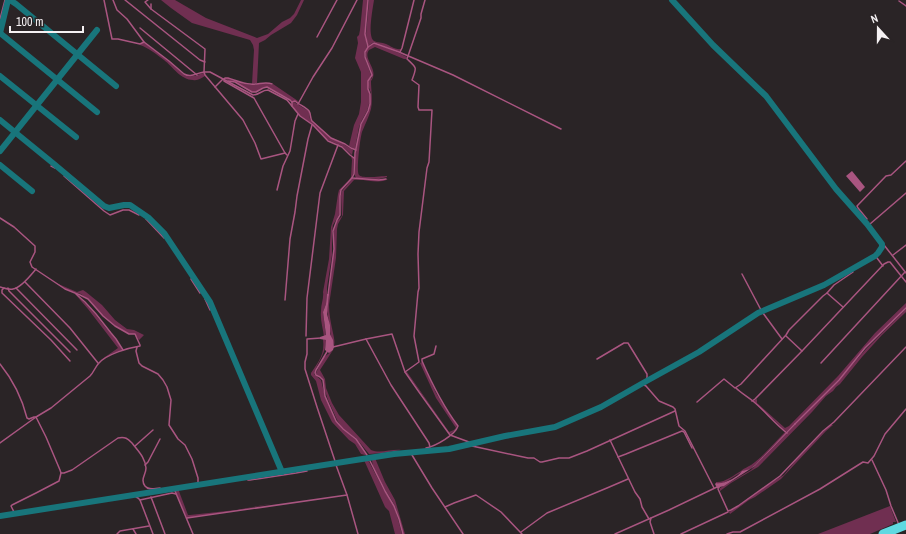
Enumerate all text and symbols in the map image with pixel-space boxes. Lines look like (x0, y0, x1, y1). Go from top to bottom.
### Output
scale bar (10, 8, 83, 34)
north arrow (858, 8, 898, 48)
text: N (869, 11, 880, 26)
text: 100 m (16, 14, 43, 30)

